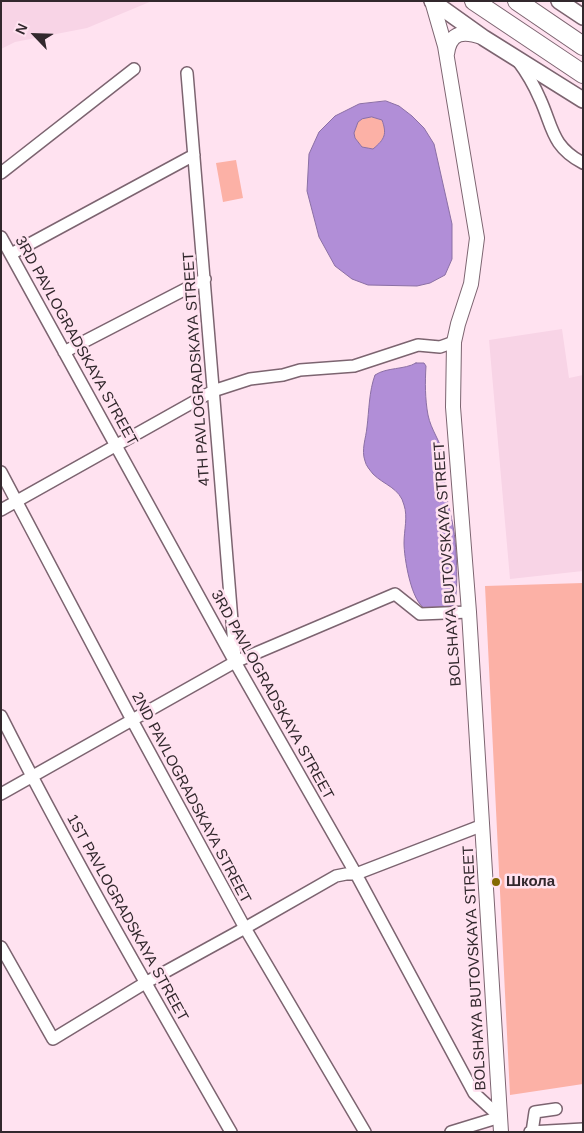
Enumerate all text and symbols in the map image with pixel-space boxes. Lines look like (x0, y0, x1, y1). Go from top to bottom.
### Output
north arrow (10, 10, 60, 60)
text: N (12, 21, 31, 37)
street label: 3RD PAVLOGRADSKAYA STREET (11, 233, 141, 449)
street label: 4TH PAVLOGRADSKAYA STREET (180, 251, 214, 487)
street label: BOLSHAYA BUTOVSKAYA STREET (430, 441, 466, 687)
street label: 3RD PAVLOGRADSKAYA STREET (207, 587, 337, 803)
street label: 2ND PAVLOGRADSKAYA STREET (128, 689, 254, 907)
street label: 1ST PAVLOGRADSKAYA STREET (62, 811, 192, 1025)
street label: BOLSHAYA BUTOVSKAYA STREET (460, 845, 490, 1091)
place label: Школа (506, 873, 555, 891)
marker: Школа (490, 876, 502, 888)

